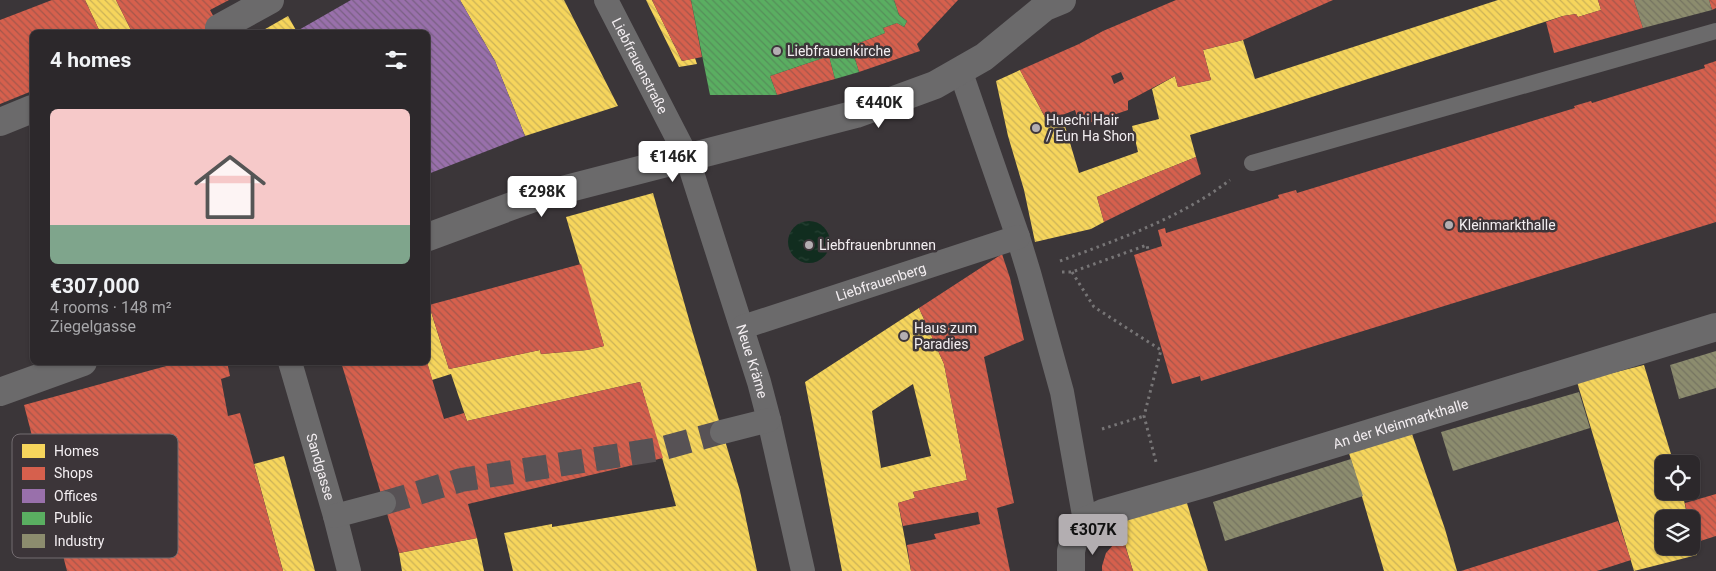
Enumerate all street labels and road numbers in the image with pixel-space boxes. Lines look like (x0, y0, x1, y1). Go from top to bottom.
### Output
street label: Liebfrauenstraße (609, 15, 671, 116)
street label: Liebfrauenberg (834, 260, 928, 304)
street label: Neue Kräme (733, 322, 771, 400)
street label: An der Kleinmarkthalle (1331, 395, 1470, 452)
street label: Sandgasse (303, 431, 338, 502)

